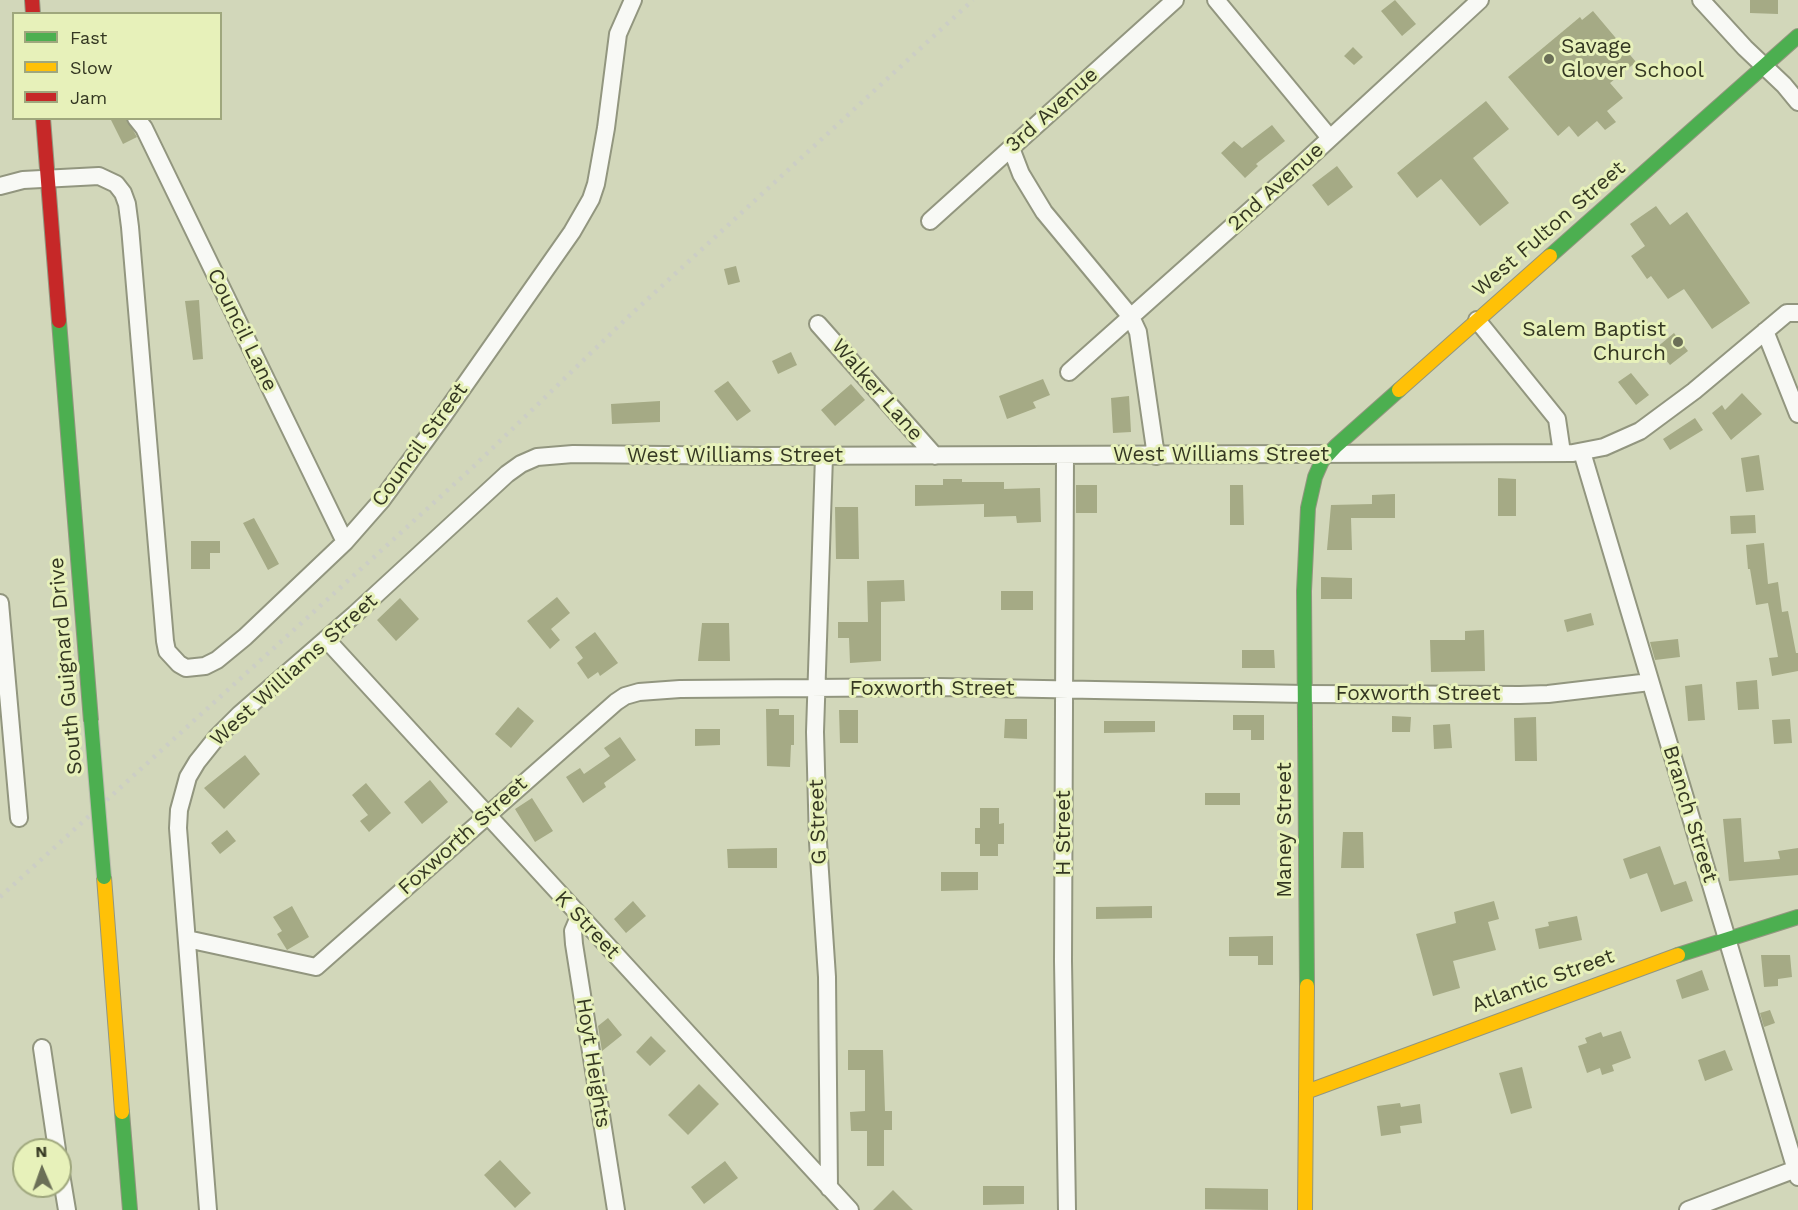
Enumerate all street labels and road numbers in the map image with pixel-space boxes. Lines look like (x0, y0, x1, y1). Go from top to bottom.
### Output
street label: 3rd Avenue (1001, 62, 1103, 158)
street label: 2nd Avenue (1223, 138, 1329, 236)
street label: West Fulton Street (1467, 156, 1631, 302)
street label: Council Lane (201, 265, 283, 395)
street label: Walker Lane (826, 334, 928, 446)
street label: Council Street (367, 378, 473, 512)
street label: West Williams Street (1113, 442, 1329, 468)
street label: West Williams Street (627, 443, 843, 469)
street label: South Guignard Drive (44, 556, 88, 776)
street label: West Williams Street (205, 588, 383, 752)
street label: Foxworth Street (850, 676, 1014, 702)
street label: Foxworth Street (1336, 681, 1500, 707)
street label: Branch Street (1657, 742, 1723, 886)
street label: Maney Street (1272, 762, 1298, 898)
street label: Foxworth Street (393, 771, 533, 901)
street label: G Street (804, 779, 832, 865)
street label: H Street (1051, 790, 1077, 876)
street label: K Street (549, 886, 625, 964)
street label: Atlantic Street (1468, 944, 1618, 1018)
street label: Hoyt Heights (570, 996, 616, 1130)

